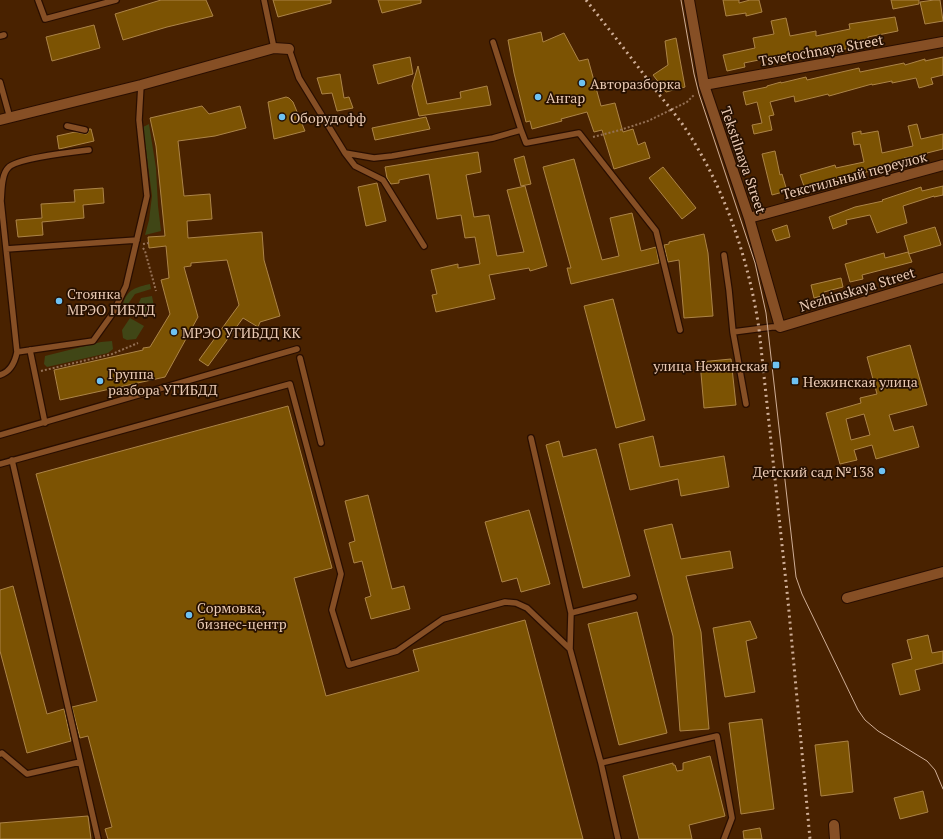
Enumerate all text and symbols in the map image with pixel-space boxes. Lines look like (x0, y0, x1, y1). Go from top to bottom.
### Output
street label: Tsvetochnaya Street (757, 30, 886, 70)
place label: Авторазборка (590, 74, 681, 93)
marker: Авторазборка (577, 78, 587, 88)
place label: Ангар (546, 88, 585, 107)
marker: Ангар (533, 92, 543, 102)
street label: Tekstilnaya Street (717, 104, 771, 217)
place label: Оборудофф (290, 108, 366, 127)
marker: Оборудофф (277, 112, 287, 122)
street label: Текстильный переулок (779, 146, 929, 204)
street label: Nezhinskaya Street (797, 262, 918, 316)
place label: Стоянка МРЭО ГИБДД (67, 284, 156, 319)
marker: Стоянка МРЭО ГИБДД (54, 296, 64, 306)
place label: МРЭО УГИБДД КК (182, 323, 302, 342)
marker: МРЭО УГИБДД КК (169, 327, 179, 337)
place label: улица Нежинская (652, 356, 768, 375)
marker: улица Нежинская (771, 360, 781, 370)
place label: Группа разбора УГИБДД (108, 364, 218, 399)
place label: Нежинская улица (803, 372, 918, 391)
marker: Группа разбора УГИБДД (95, 376, 105, 386)
marker: Нежинская улица (790, 376, 800, 386)
place label: Детский сад №138 (753, 462, 874, 481)
marker: Детский сад №138 (877, 466, 887, 476)
place label: Сормовка, бизнес-центр (197, 598, 287, 633)
marker: Сормовка, бизнес-центр (184, 610, 194, 620)

